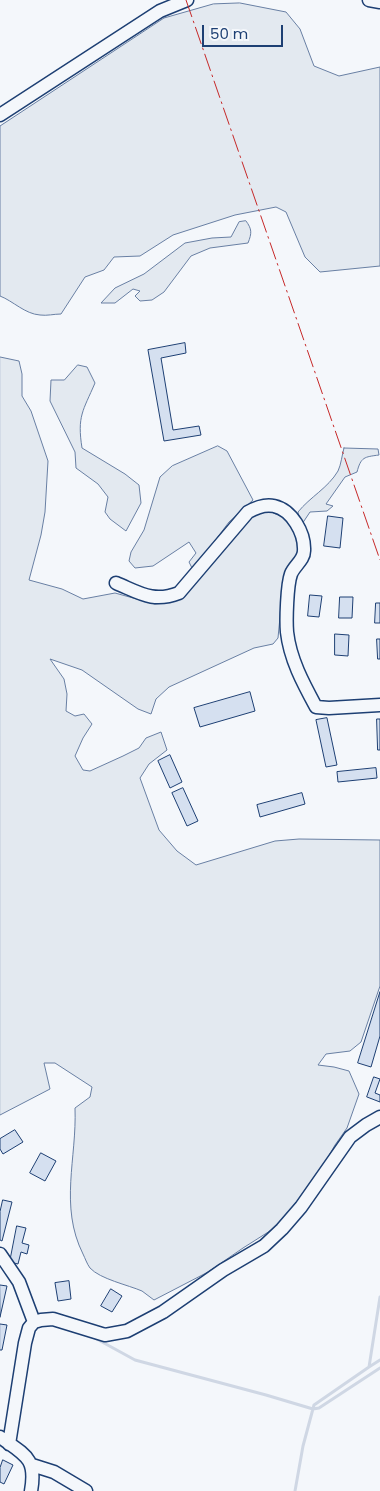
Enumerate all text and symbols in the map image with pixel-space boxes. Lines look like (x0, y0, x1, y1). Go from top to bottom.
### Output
scale bar (205, 15, 286, 47)
text: 50 m (210, 23, 248, 44)

